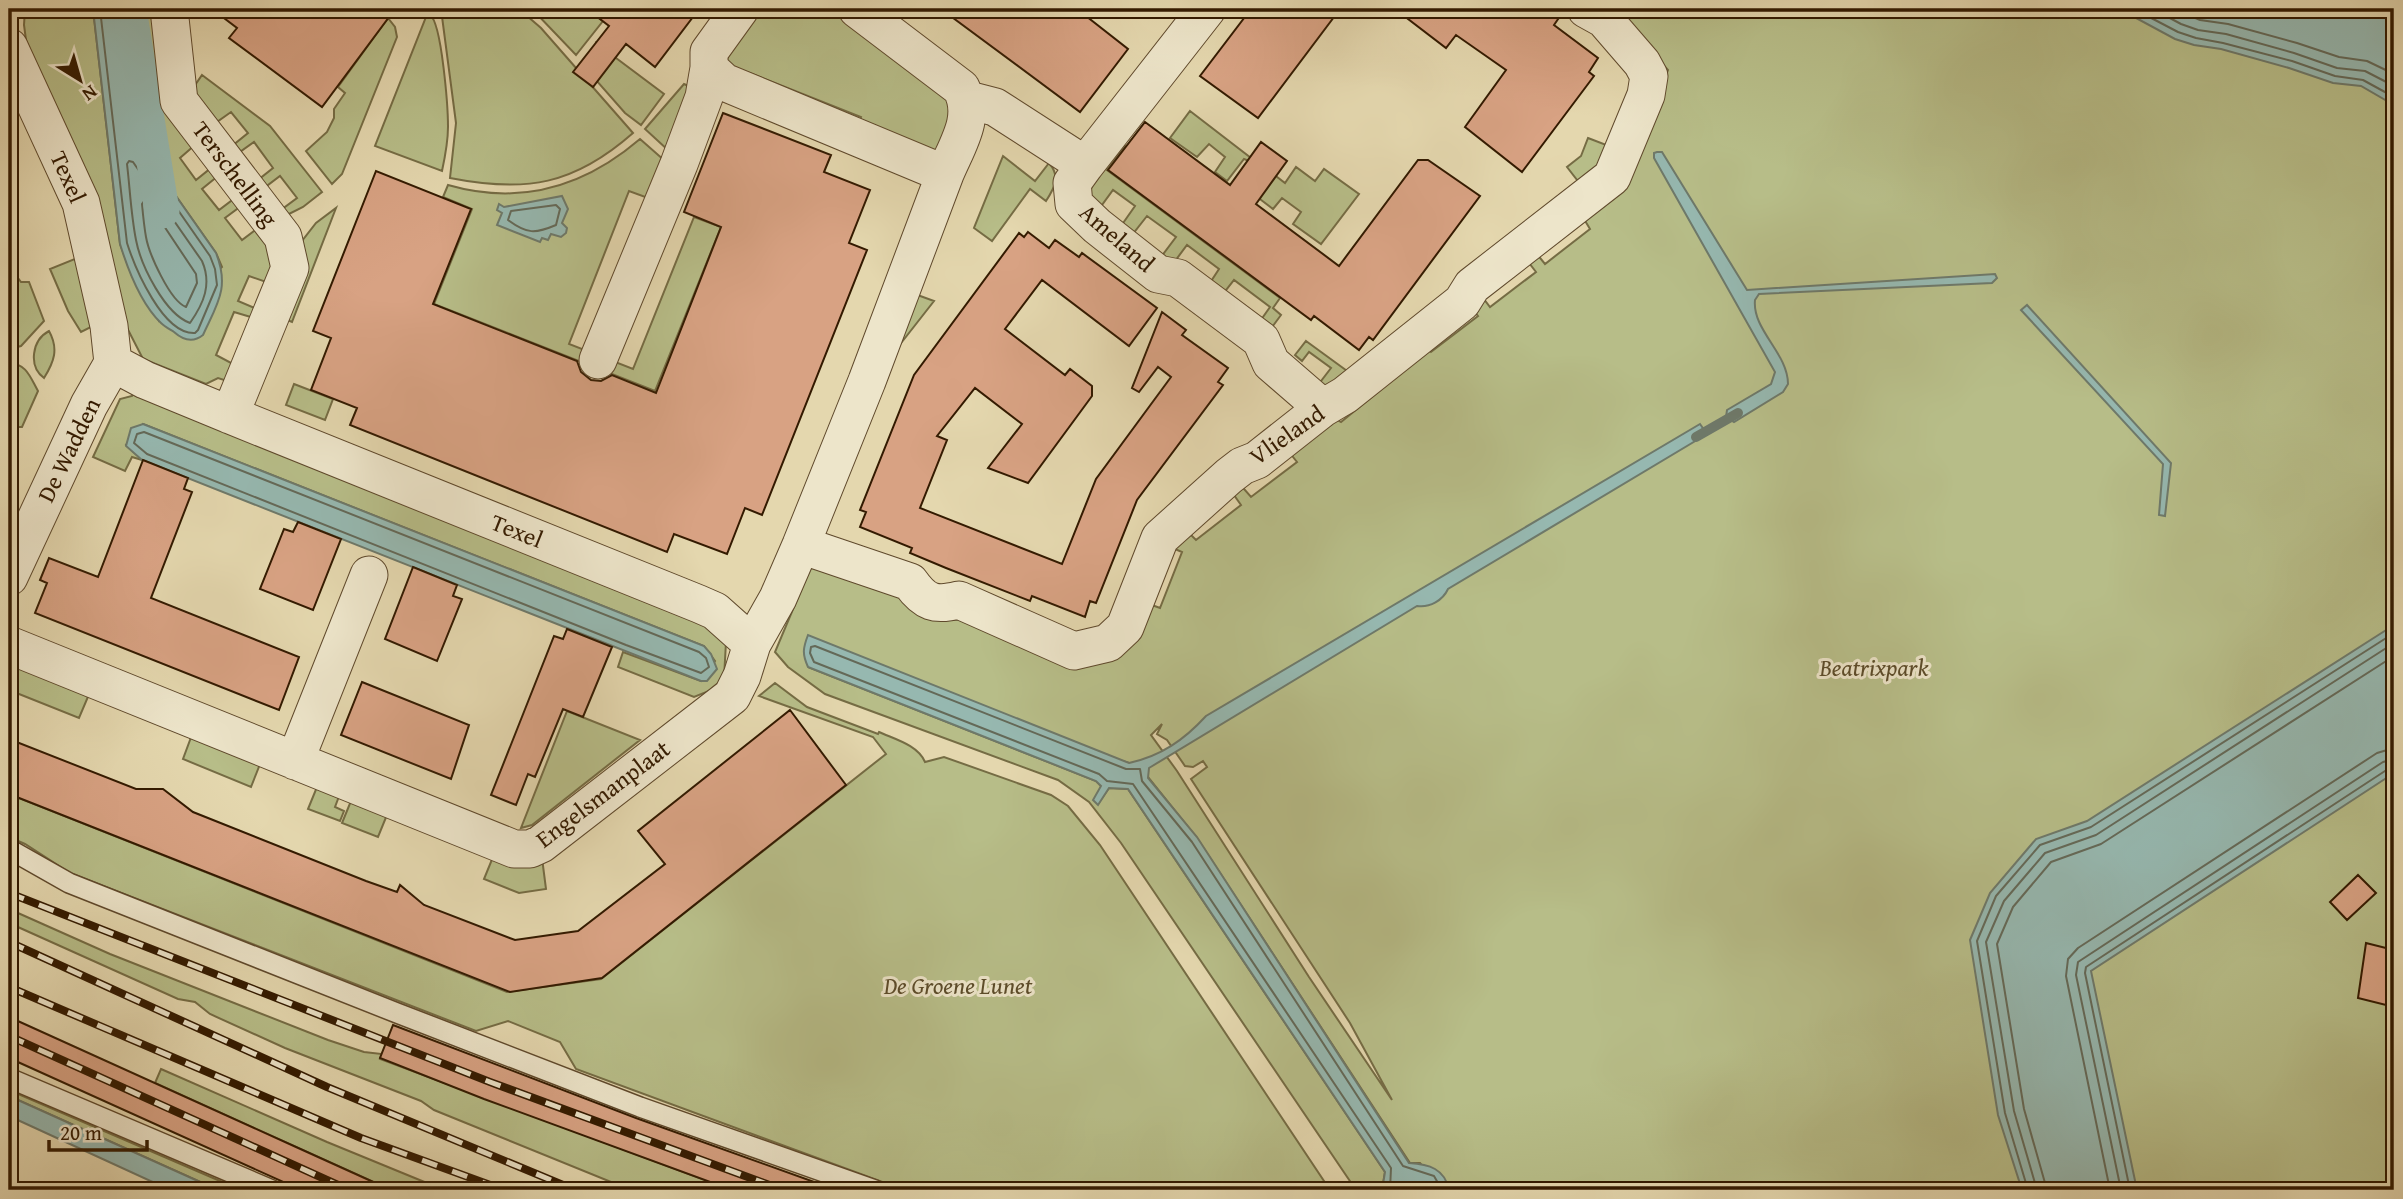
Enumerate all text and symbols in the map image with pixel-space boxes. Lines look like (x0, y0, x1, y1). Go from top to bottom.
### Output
north arrow (46, 46, 116, 116)
text: N (76, 79, 104, 109)
street label: Terschelling (184, 114, 287, 234)
street label: Texel (42, 145, 95, 208)
street label: Ameland (1072, 195, 1163, 280)
street label: De Wadden (28, 391, 109, 508)
street label: Vlieland (1242, 396, 1332, 473)
street label: Texel (486, 504, 549, 557)
park label: Beatrixpark (1819, 650, 1928, 685)
street label: Engelsmanplaat (528, 731, 678, 856)
park label: De Groene Lunet (883, 968, 1033, 1003)
scale bar (49, 1108, 147, 1152)
text: 20 m (60, 1117, 102, 1148)

